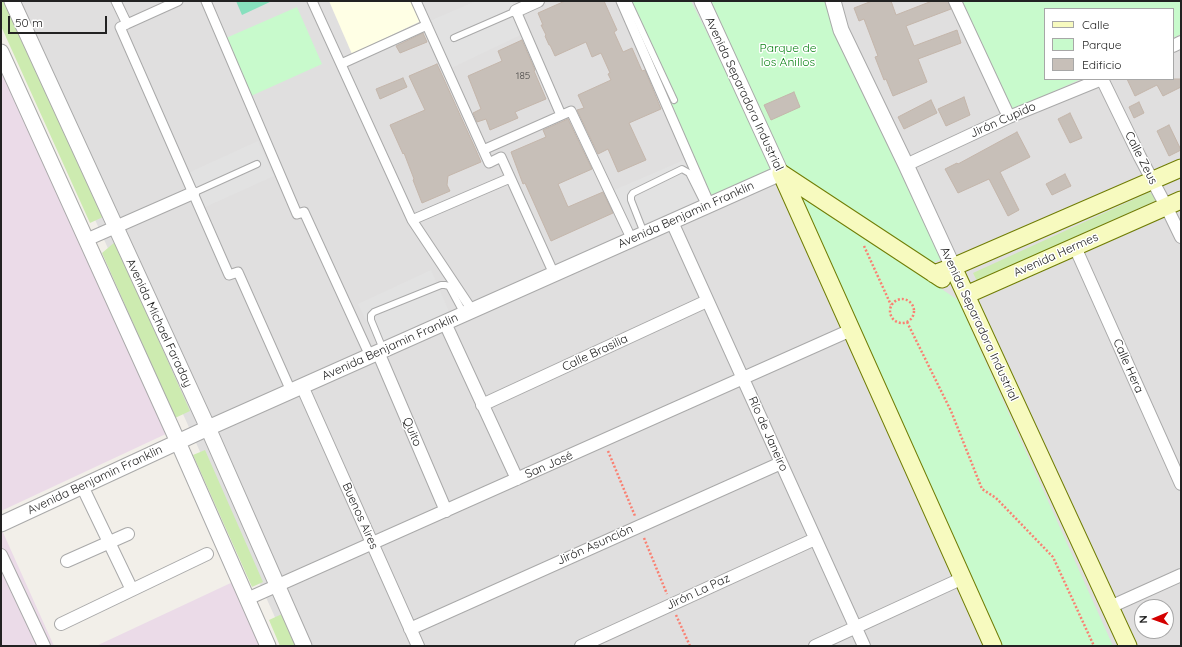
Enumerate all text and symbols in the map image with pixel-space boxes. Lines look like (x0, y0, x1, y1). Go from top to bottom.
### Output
scale bar (10, 8, 109, 34)
legend (1044, 8, 1174, 80)
text: 50 m (15, 15, 43, 30)
street label: Avenida Separadora Industrial (702, 15, 786, 173)
text: Calle (1082, 17, 1109, 32)
text: Parque (1082, 37, 1122, 52)
park label: Parque de los Anillos (760, 41, 816, 69)
text: Edificio (1082, 57, 1122, 72)
house number: 185 (516, 70, 530, 82)
street label: Jirón Cupido (968, 99, 1038, 141)
street label: Calle Zeus (1122, 129, 1160, 187)
street label: Avenida Benjamin Franklin (616, 178, 756, 252)
street label: Avenida Hermes (1011, 230, 1101, 280)
street label: Avenida Separadora Industrial (937, 245, 1021, 403)
street label: Avenida Michael Faraday (123, 256, 195, 390)
street label: Avenida Benjamin Franklin (320, 310, 460, 384)
street label: Calle Brasilia (560, 331, 630, 375)
street label: Calle Hera (1110, 337, 1146, 395)
street label: Río de Janeiro (745, 394, 791, 474)
street label: Quito (400, 415, 424, 449)
street label: Avenida Benjamin Franklin (25, 442, 165, 518)
street label: San José (523, 448, 575, 482)
street label: Buenos Aires (339, 480, 381, 552)
street label: Jirón Asunción (555, 522, 635, 568)
street label: Jirón La Paz (664, 571, 732, 613)
north arrow (1134, 599, 1174, 639)
text: N (1136, 615, 1150, 624)

